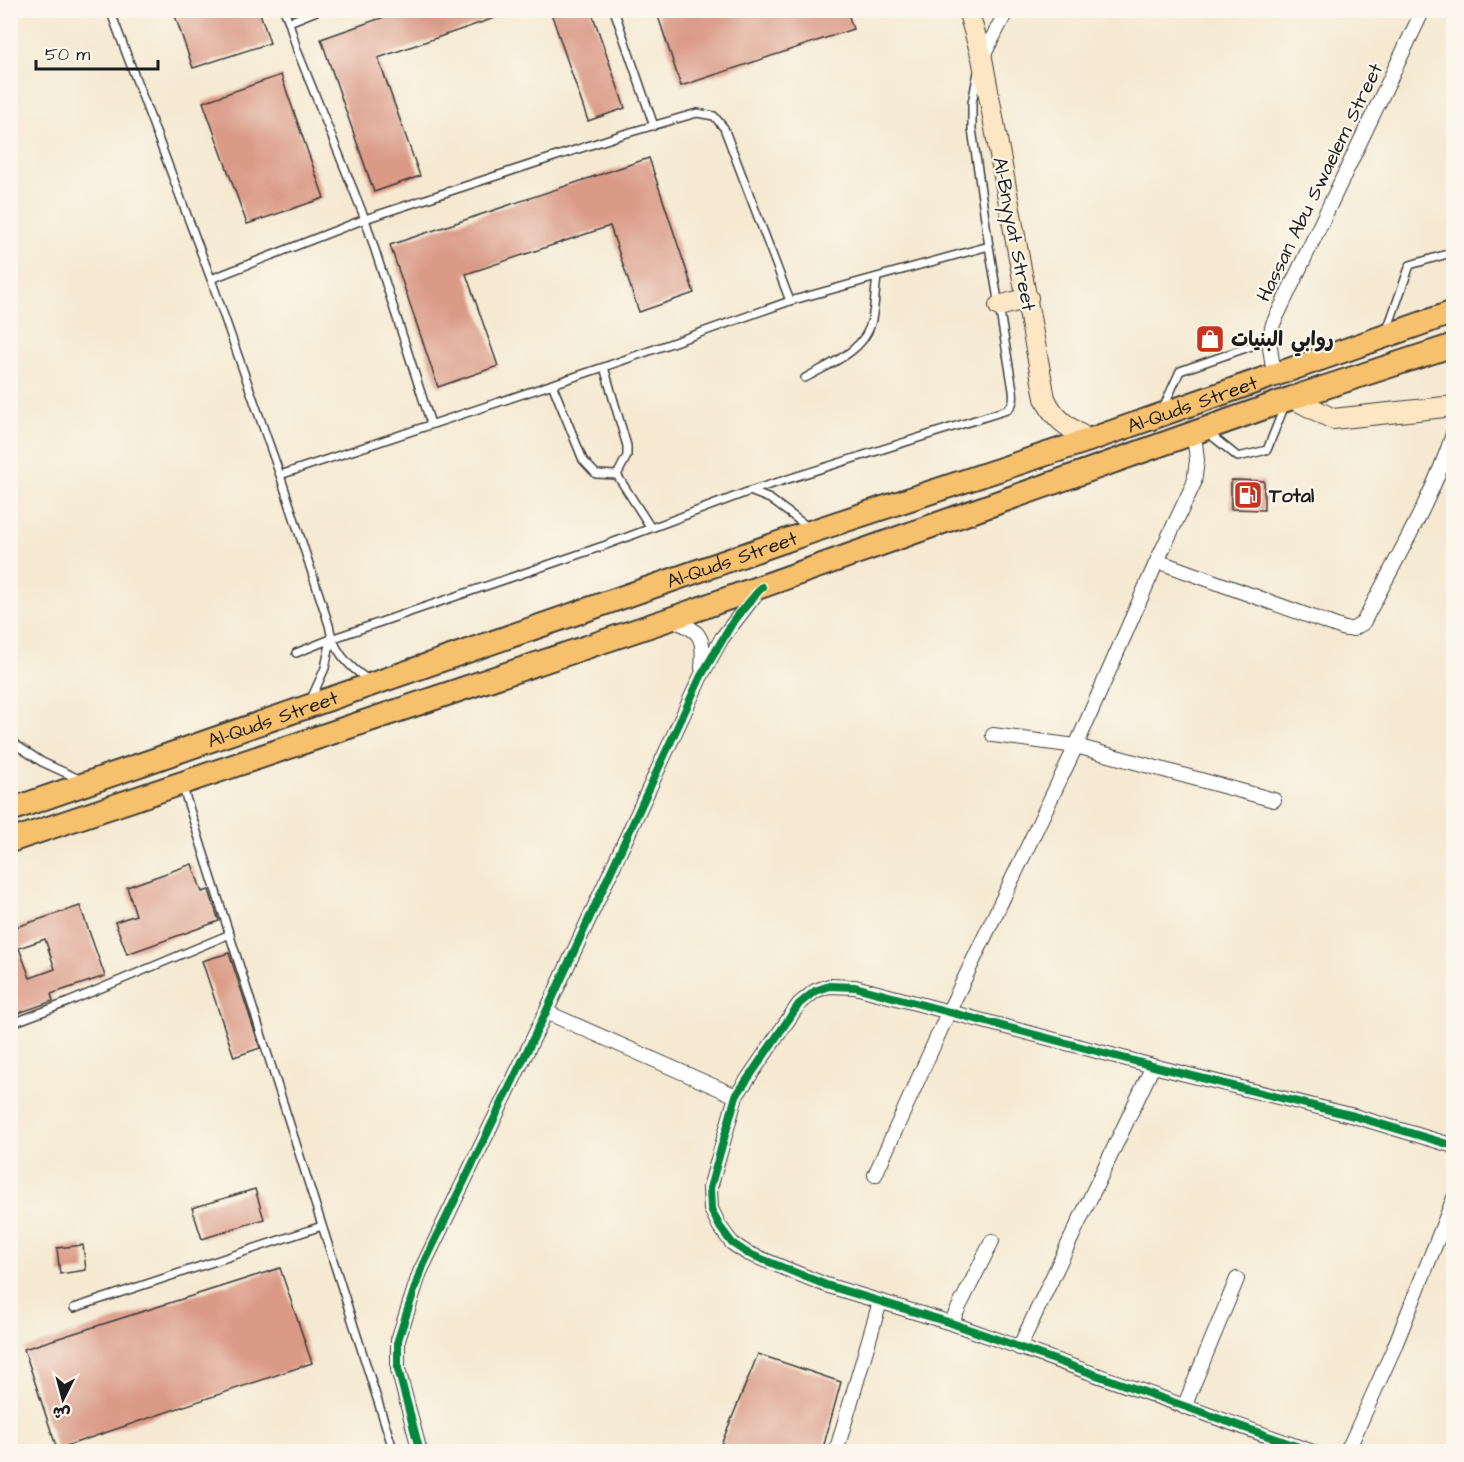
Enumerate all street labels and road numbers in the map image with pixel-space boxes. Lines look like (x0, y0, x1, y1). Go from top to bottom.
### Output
street label: Hassan Abu Swaelem Street (1250, 59, 1390, 306)
street label: Al-Bnyyat Street (984, 155, 1043, 314)
street label: Al-Quds Street (1123, 369, 1262, 441)
street label: Al-Quds Street (663, 525, 801, 596)
street label: Al-Quds Street (204, 684, 342, 755)

